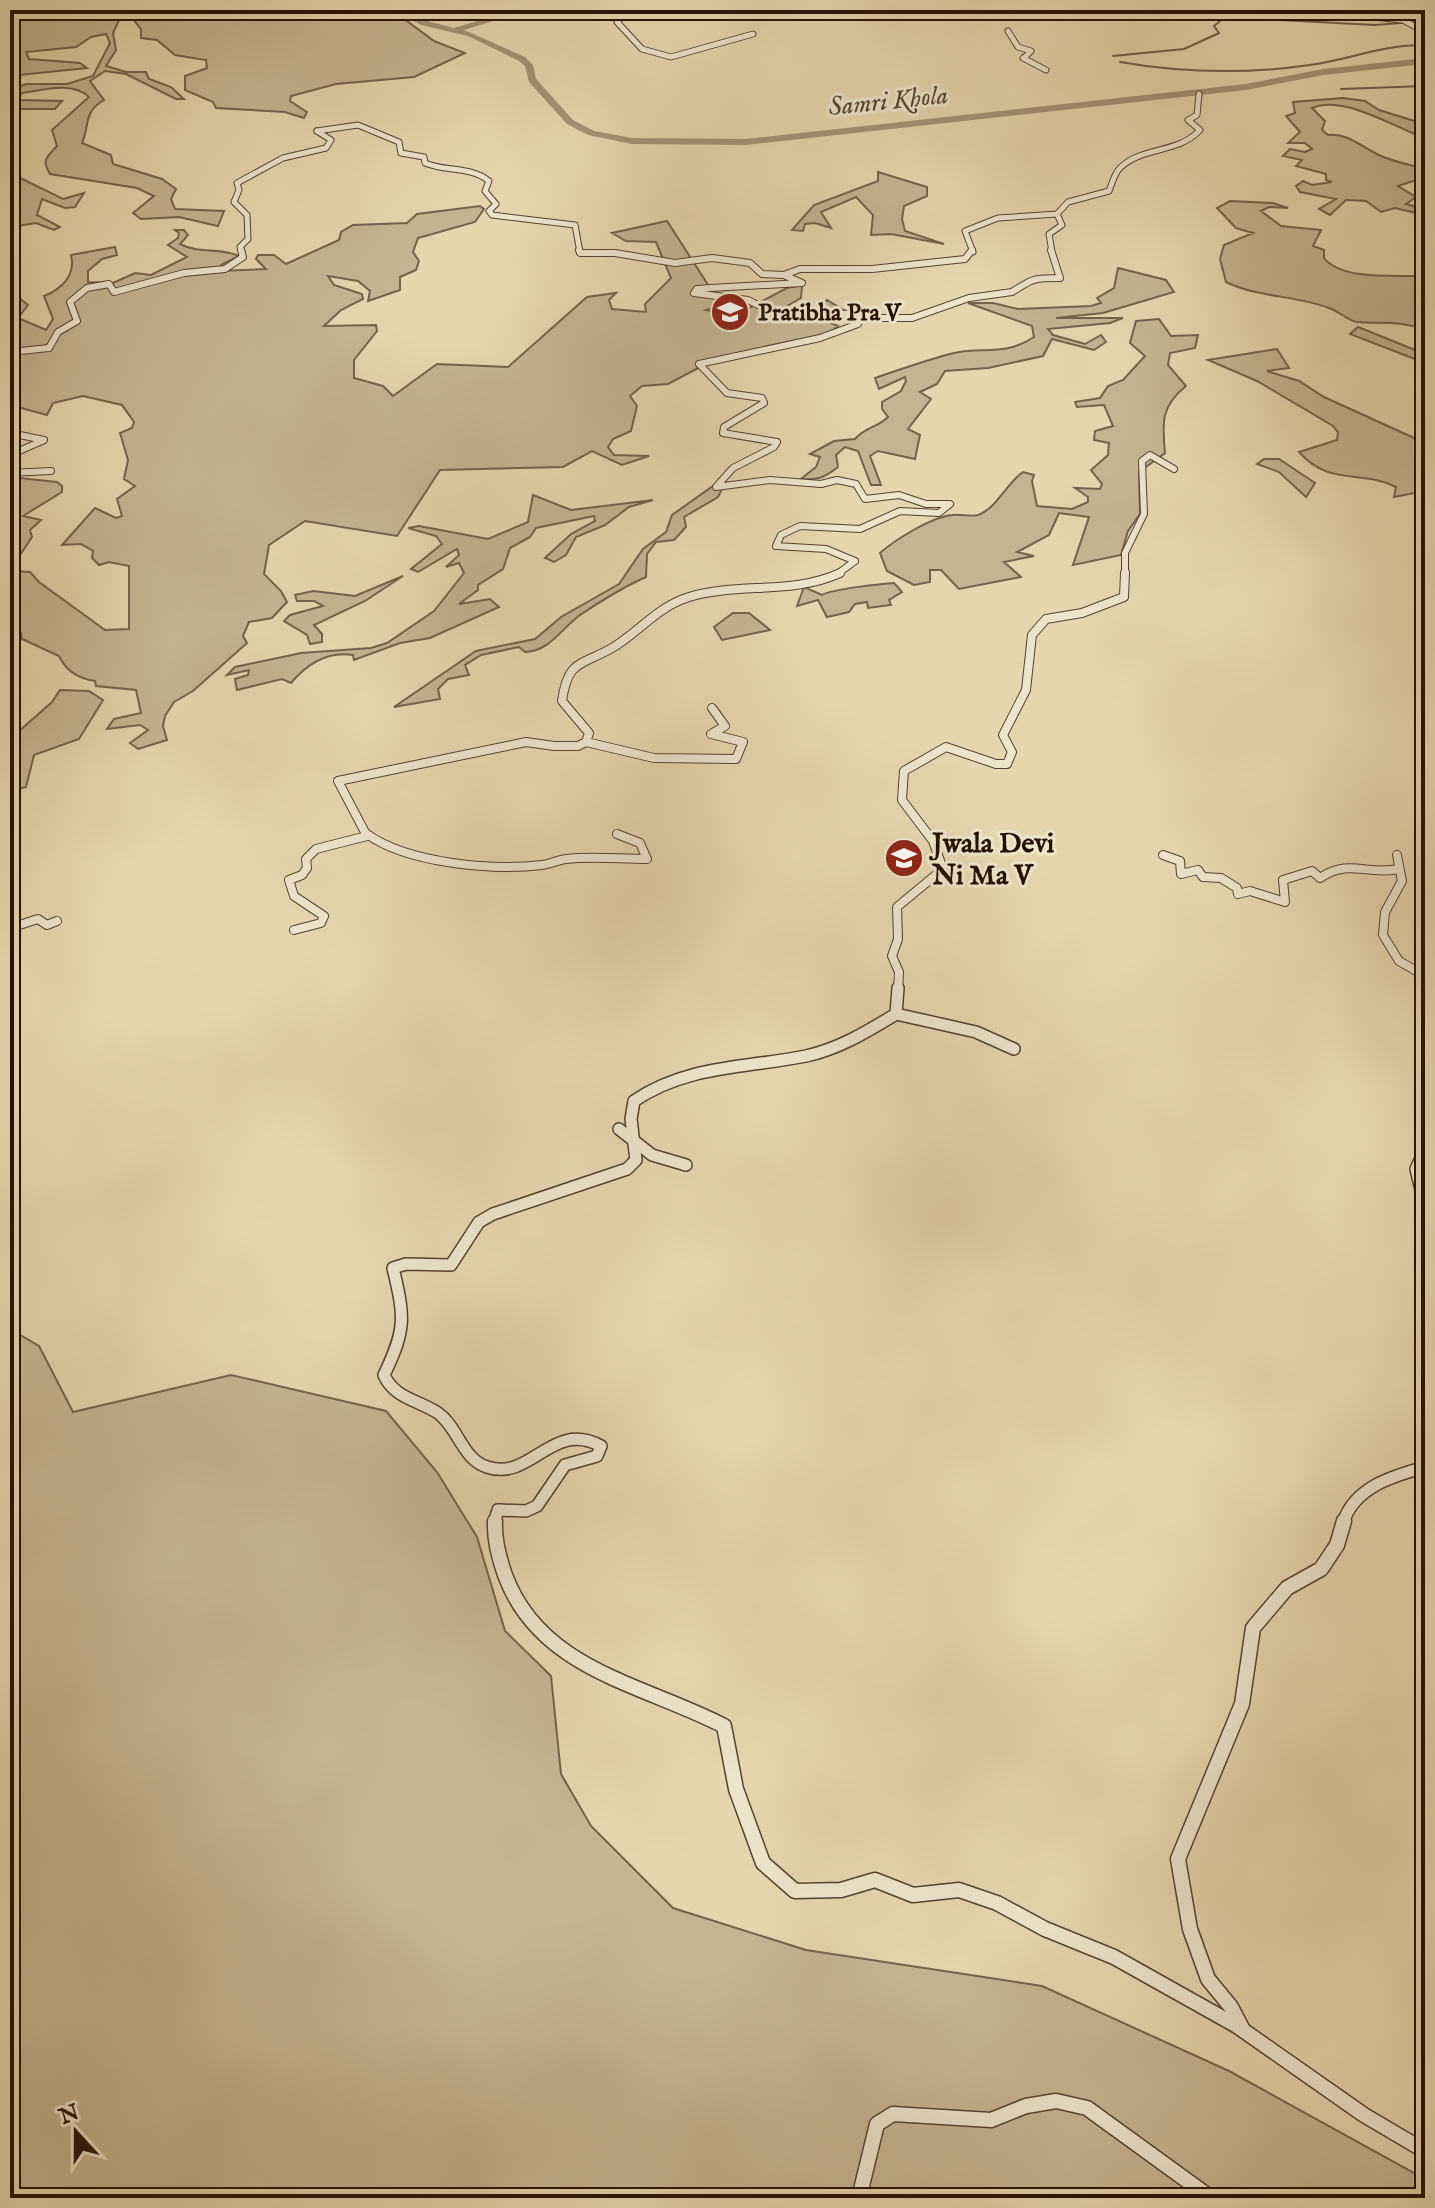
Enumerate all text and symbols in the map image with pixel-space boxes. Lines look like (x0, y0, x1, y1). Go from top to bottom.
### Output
water label: Samri Khola (827, 79, 950, 124)
school or university icon: Pratibha Pra V (709, 291, 751, 333)
place label: Pratibha Pra V (758, 298, 902, 329)
place label: Jwala Devi Ni Ma V (928, 827, 1055, 894)
school or university icon: Jwala Devi Ni Ma V (883, 837, 925, 879)
north arrow (36, 2092, 116, 2172)
text: N (55, 2099, 83, 2132)

